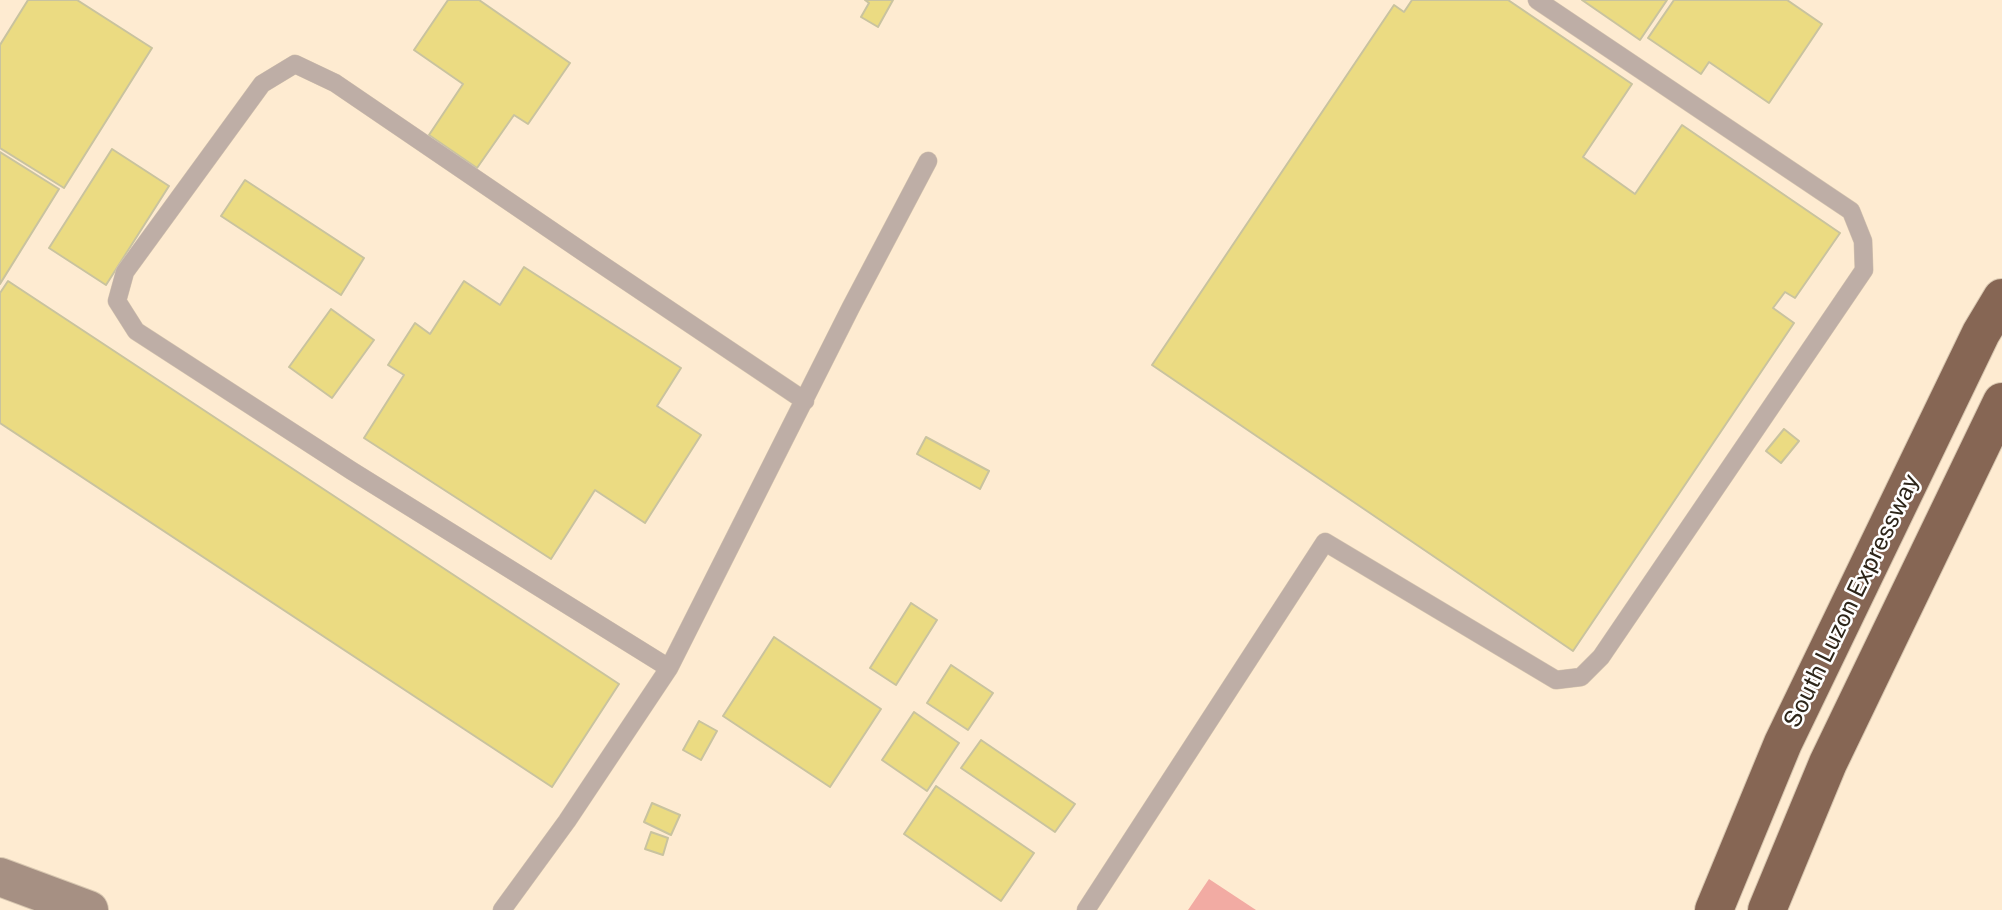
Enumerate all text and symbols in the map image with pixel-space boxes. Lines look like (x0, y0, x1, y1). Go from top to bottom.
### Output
street label: South Luzon Expressway (1778, 469, 1926, 733)

